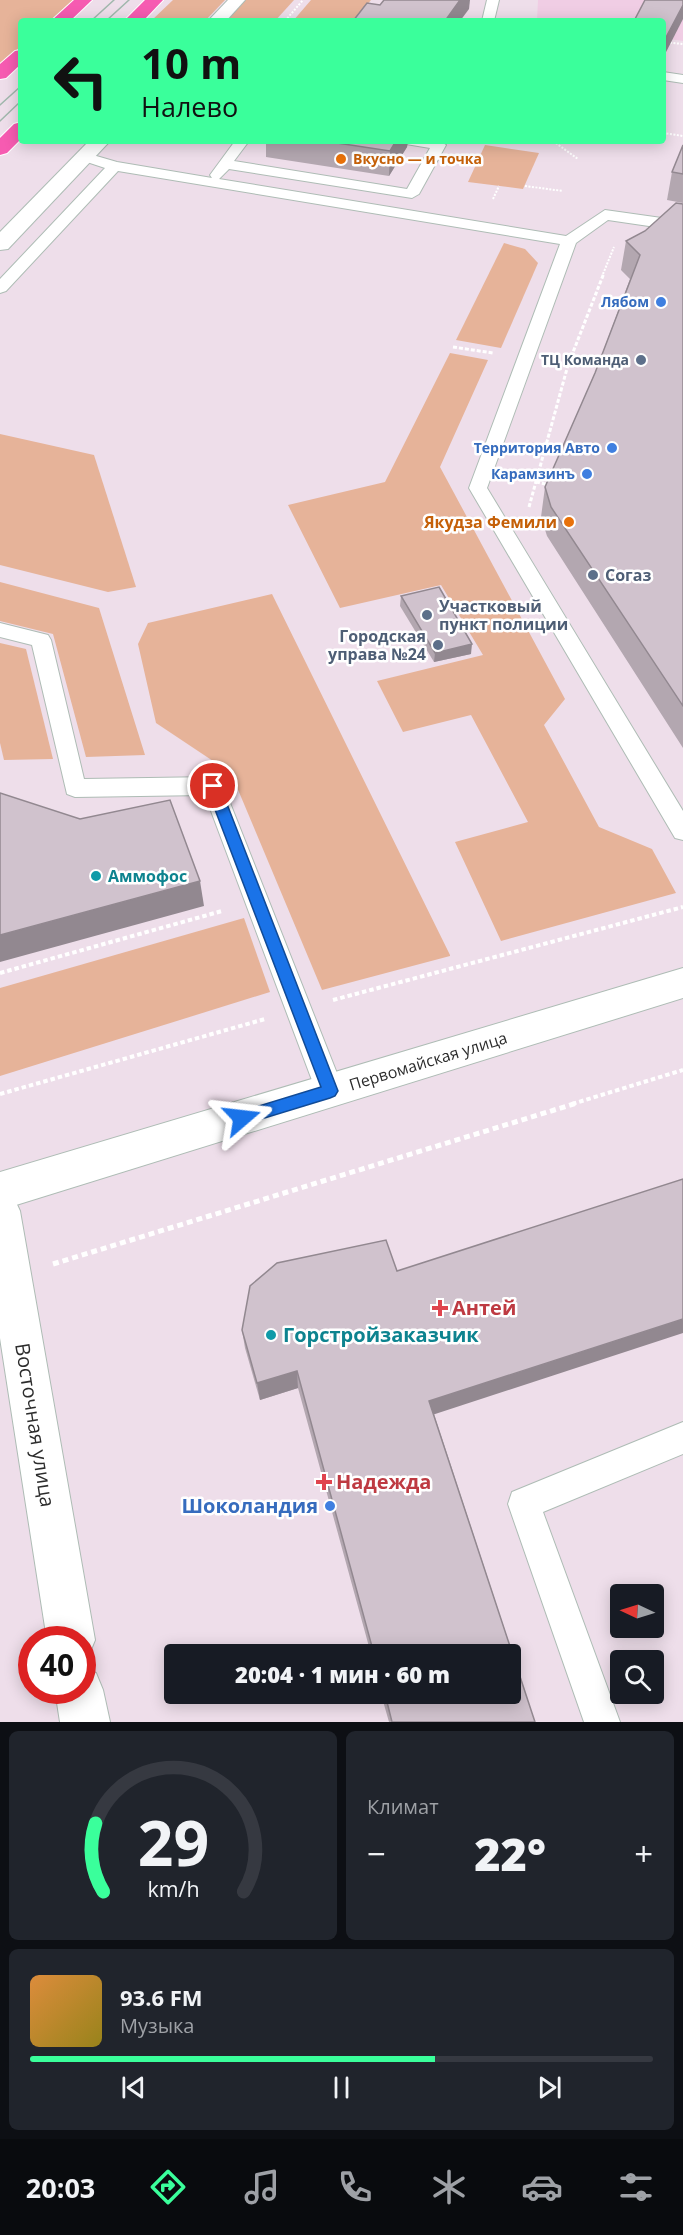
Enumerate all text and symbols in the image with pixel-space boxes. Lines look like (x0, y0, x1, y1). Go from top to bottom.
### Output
text: 10 m (141, 34, 241, 91)
icon: left (42, 42, 120, 120)
text: Налево (141, 88, 238, 125)
place label: Вкусно — и точка (353, 149, 482, 168)
marker: Вкусно — и точка (334, 152, 348, 166)
place label: Лябом (601, 292, 649, 311)
marker: Лябом (654, 295, 668, 309)
place label: ТЦ Команда (541, 350, 629, 369)
marker: ТЦ Команда (634, 353, 648, 367)
place label: Территория Авто (474, 438, 600, 457)
marker: Территория Авто (605, 441, 619, 455)
place label: Карамзинъ (491, 464, 575, 483)
marker: Карамзинъ (580, 467, 594, 481)
place label: Якудза Фемили (423, 511, 557, 533)
marker: Якудза Фемили (562, 515, 576, 529)
place label: Согаз (605, 564, 651, 586)
marker: Согаз (586, 568, 600, 582)
place label: Участковый пункт полиции (439, 595, 568, 635)
marker: Участковый пункт полиции (420, 608, 434, 622)
place label: Городская управа №24 (328, 625, 426, 665)
marker: Городская управа №24 (431, 638, 445, 652)
pin (187, 760, 238, 811)
icon: arrive (196, 769, 229, 802)
place label: Аммофос (108, 865, 187, 887)
marker: Аммофос (89, 869, 103, 883)
street label: Первомайская улица (346, 1026, 510, 1096)
position arrow (210, 1086, 274, 1150)
place label: Антей (452, 1294, 516, 1321)
marker: Антей (433, 1301, 447, 1315)
place label: Горстройзаказчик (283, 1321, 479, 1348)
marker: Горстройзаказчик (264, 1328, 278, 1342)
street label: Восточная улица (9, 1341, 62, 1509)
place label: Надежда (336, 1468, 431, 1495)
marker: Надежда (317, 1475, 331, 1489)
place label: Шоколандия (182, 1492, 318, 1519)
marker: Шоколандия (323, 1499, 337, 1513)
north arrow (610, 1584, 664, 1638)
map controls (610, 1584, 664, 1704)
speed limit sign: 40 (18, 1626, 96, 1704)
button: search (610, 1650, 664, 1704)
text: 20:04 · 1 мин · 60 m (235, 1659, 450, 1689)
text: Климат (367, 1793, 439, 1820)
text: 29 (137, 1799, 209, 1884)
text: 22° (474, 1823, 546, 1884)
text: − (367, 1831, 386, 1876)
text: + (634, 1831, 653, 1876)
text: km/h (147, 1875, 199, 1904)
text: 93.6 FM (120, 1982, 203, 2012)
text: Музыка (120, 2012, 194, 2039)
icon: previous (117, 2071, 150, 2104)
icon: pause (325, 2071, 358, 2104)
icon: next (533, 2071, 566, 2104)
icon: directions (147, 2166, 189, 2208)
icon: music (241, 2166, 283, 2208)
icon: phone (334, 2166, 376, 2208)
icon: climate (428, 2166, 470, 2208)
icon: car (521, 2166, 563, 2208)
icon: filters (615, 2166, 657, 2208)
text: 20:03 (26, 2169, 95, 2206)

